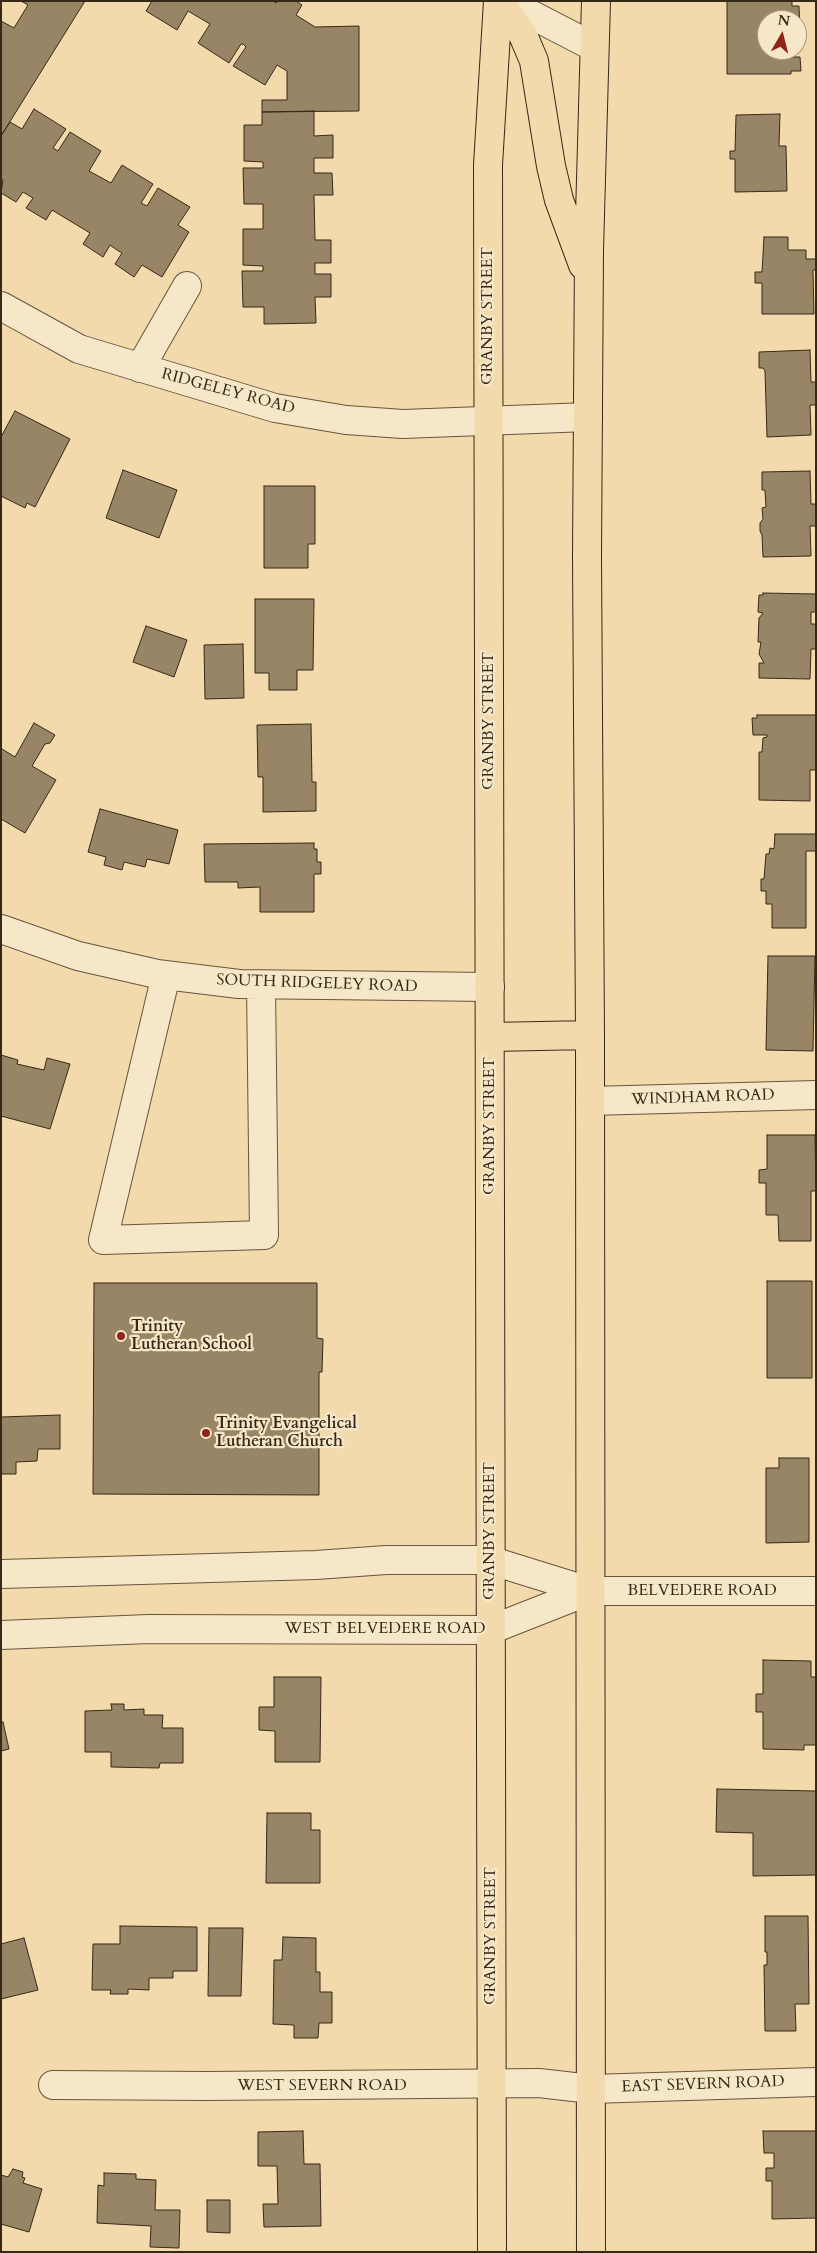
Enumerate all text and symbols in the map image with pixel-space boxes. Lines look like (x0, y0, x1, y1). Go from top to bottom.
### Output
north arrow (757, 10, 807, 60)
text: N (777, 10, 791, 31)
street label: GRANBY STREET (478, 247, 498, 385)
street label: RIDGELEY ROAD (159, 365, 297, 419)
street label: GRANBY STREET (479, 652, 499, 790)
street label: SOUTH RIDGELEY ROAD (216, 971, 418, 997)
street label: GRANBY STREET (480, 1057, 500, 1195)
street label: WINDHAM ROAD (631, 1086, 775, 1110)
place label: Trinity Lutheran School (131, 1317, 252, 1355)
marker: Trinity Lutheran School (115, 1330, 127, 1342)
place label: Trinity Evangelical Lutheran Church (216, 1414, 357, 1452)
marker: Trinity Evangelical Lutheran Church (200, 1427, 212, 1439)
street label: GRANBY STREET (480, 1462, 500, 1600)
street label: BELVEDERE ROAD (627, 1581, 777, 1601)
street label: WEST BELVEDERE ROAD (284, 1619, 486, 1639)
street label: GRANBY STREET (481, 1867, 501, 2005)
street label: EAST SEVERN ROAD (621, 2073, 785, 2097)
street label: WEST SEVERN ROAD (237, 2076, 407, 2096)

